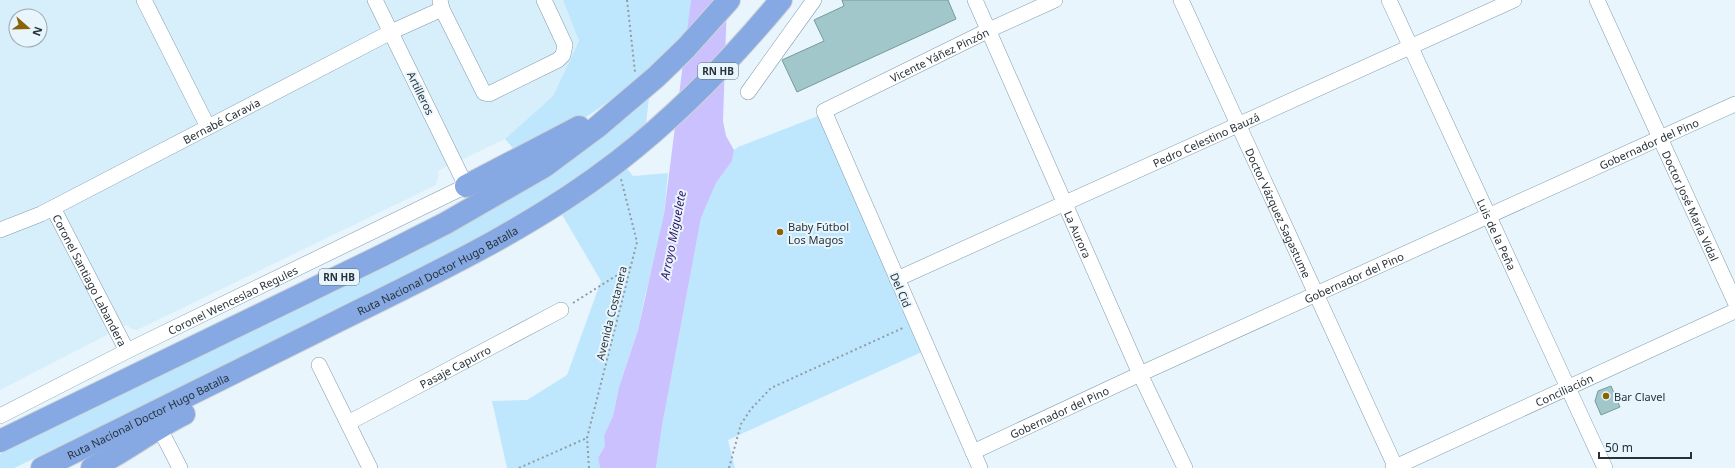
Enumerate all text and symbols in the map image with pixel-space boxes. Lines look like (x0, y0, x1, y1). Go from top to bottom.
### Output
north arrow (8, 8, 48, 48)
street label: Vicente Yáñez Pinzón (887, 24, 991, 85)
text: N (29, 25, 46, 38)
road number: RN HB (698, 63, 738, 79)
street label: Artilleros (404, 69, 438, 117)
street label: Bernabé Caravia (180, 94, 262, 147)
street label: Pedro Celestino Bauzá (1150, 109, 1262, 170)
street label: Gobernador del Pino (1597, 114, 1701, 172)
street label: Doctor Vázquez Sagastume (1242, 145, 1315, 280)
street label: Doctor José María Vidal (1659, 148, 1723, 263)
water label: Arroyo Miguelete (656, 189, 690, 282)
street label: Luis de la Peña (1474, 196, 1520, 272)
street label: La Aurora (1061, 208, 1095, 260)
street label: Coronel Santiago Labandera (50, 211, 131, 349)
place label: Baby Fútbol Los Magos (788, 219, 849, 247)
street label: Ruta Nacional Doctor Hugo Batalla (354, 222, 520, 318)
marker: Baby Fútbol Los Magos (775, 227, 785, 237)
street label: Gobernador del Pino (1302, 248, 1406, 306)
street label: Coronel Wenceslao Regules (165, 262, 300, 338)
street label: Avenida Costanera (592, 264, 630, 362)
road number: RN HB (319, 269, 359, 285)
street label: Del Cid (887, 270, 915, 310)
street label: Pasaje Capurro (417, 341, 493, 391)
street label: Ruta Nacional Doctor Hugo Batalla (64, 369, 231, 462)
street label: Conciliación (1533, 370, 1595, 409)
street label: Gobernador del Pino (1007, 382, 1111, 441)
place label: Bar Clavel (1614, 389, 1665, 404)
marker: Bar Clavel (1601, 391, 1611, 401)
scale bar (1599, 434, 1691, 460)
text: 50 m (1605, 439, 1633, 456)

